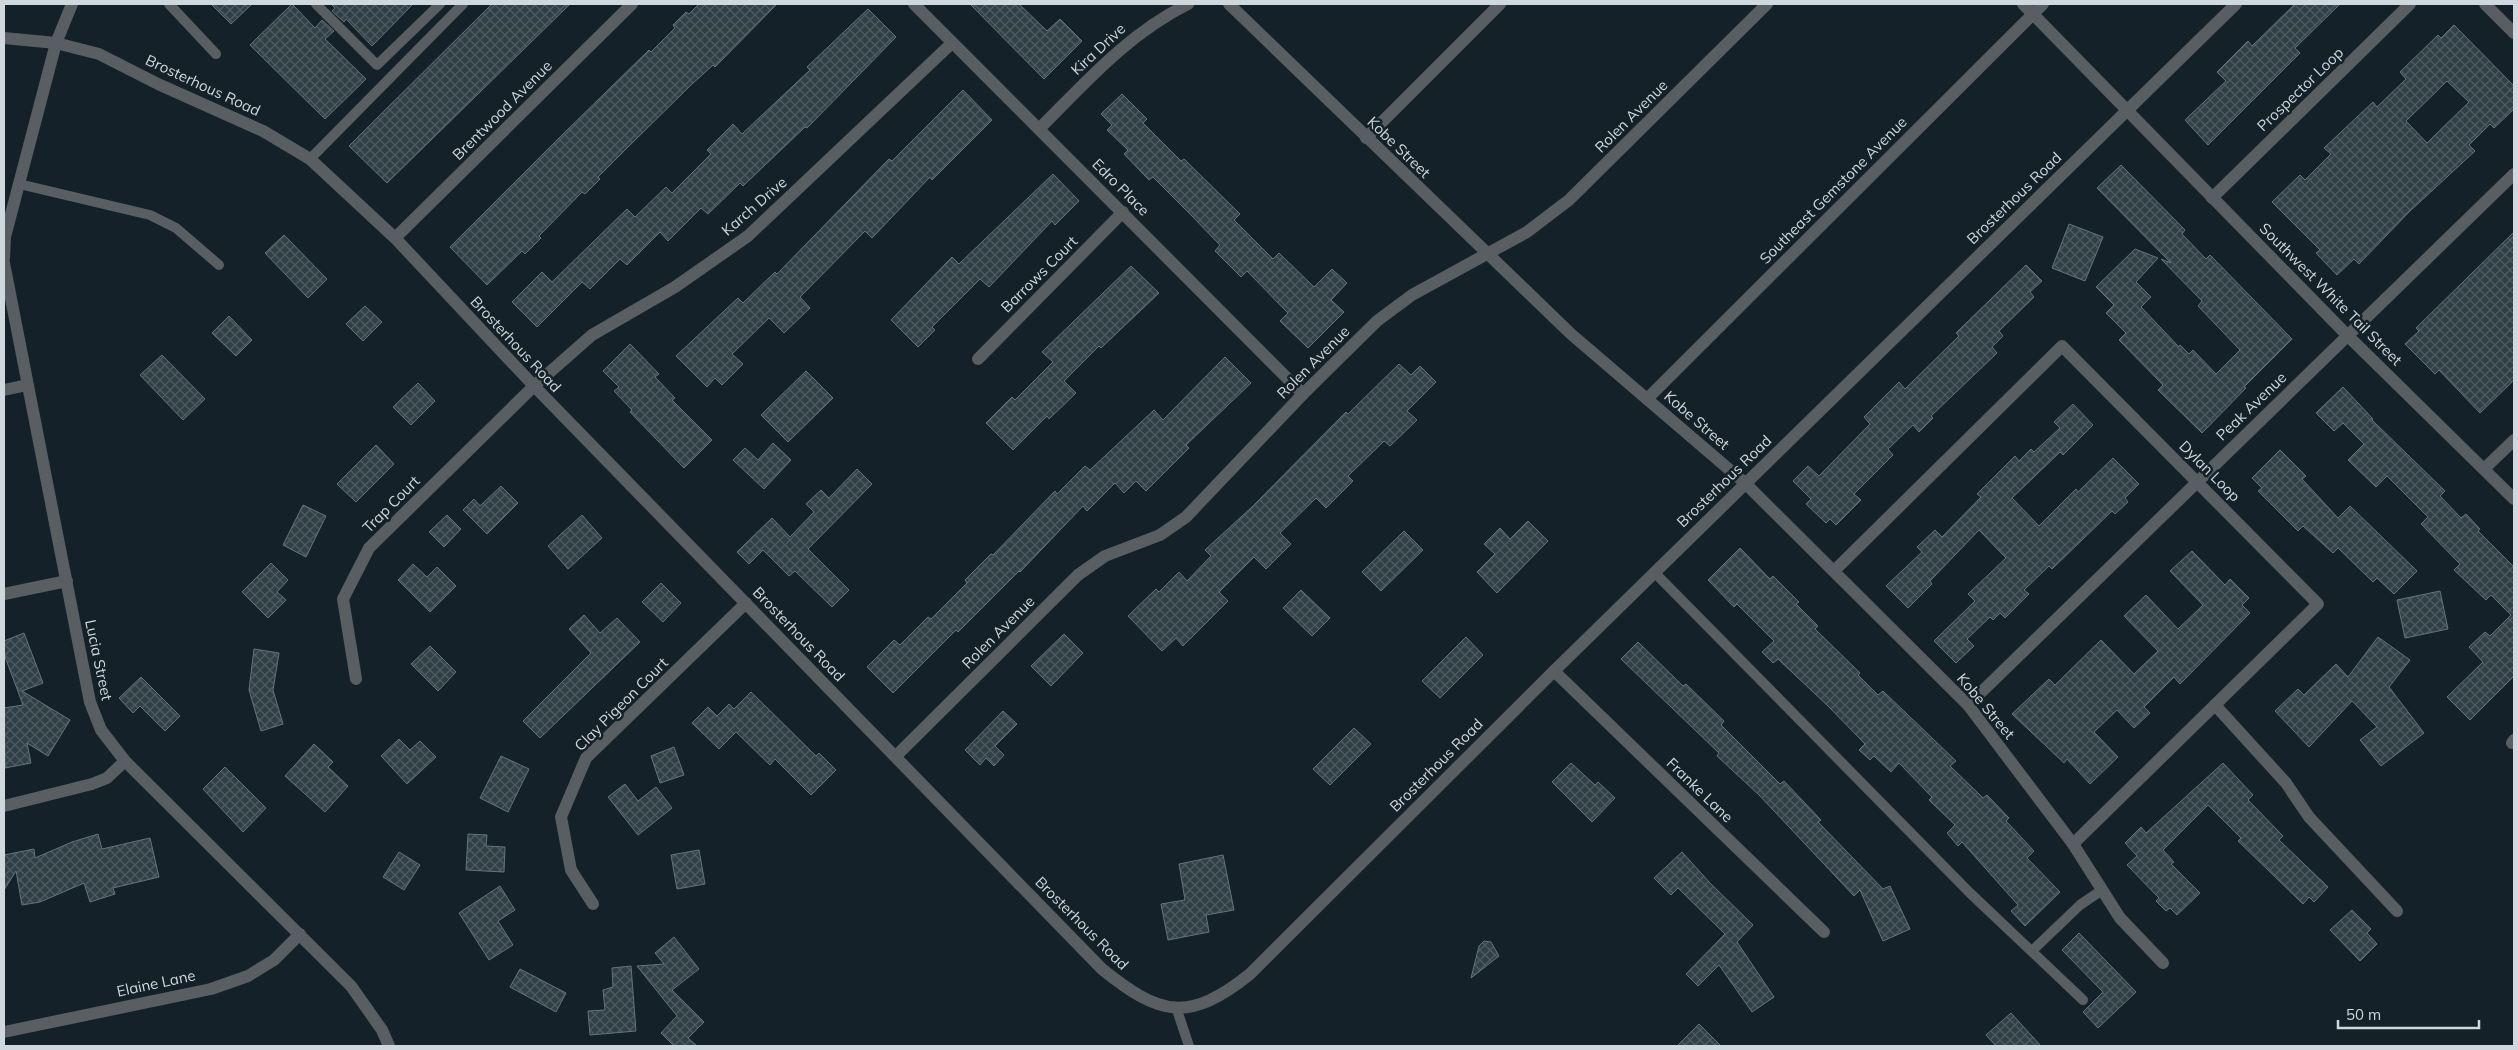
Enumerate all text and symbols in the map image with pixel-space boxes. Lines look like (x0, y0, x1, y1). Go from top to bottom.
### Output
street label: Kira Drive (1067, 19, 1129, 79)
street label: Prospector Loop (2253, 43, 2347, 135)
street label: Brosterhous Road (143, 50, 263, 120)
street label: Brentwood Avenue (448, 56, 556, 164)
street label: Rolen Avenue (1591, 76, 1671, 156)
street label: Kobe Street (1363, 112, 1435, 182)
street label: Southeast Gemstone Avenue (1755, 112, 1911, 268)
street label: Brosterhous Road (1963, 148, 2065, 248)
street label: Edro Place (1088, 154, 1154, 220)
street label: Karch Drive (717, 173, 791, 239)
street label: Southwest White Tail Street (2256, 219, 2406, 369)
street label: Barrows Court (997, 232, 1081, 316)
street label: Brosterhous Road (467, 292, 565, 396)
street label: Rolen Avenue (1273, 322, 1353, 402)
street label: Peak Avenue (2212, 368, 2290, 444)
street label: Kobe Street (1660, 386, 1734, 454)
street label: Brosterhous Road (1673, 431, 1775, 531)
street label: Dylan Loop (2175, 436, 2245, 506)
street label: Trap Court (358, 471, 424, 537)
street label: Brosterhous Road (749, 583, 849, 685)
street label: Rolen Avenue (958, 592, 1038, 672)
street label: Lucia Street (81, 618, 117, 702)
street label: Clay Pigeon Court (570, 653, 672, 755)
street label: Kobe Street (1953, 669, 2019, 743)
street label: Brosterhous Road (1385, 714, 1487, 816)
street label: Franke Lane (1663, 754, 1737, 826)
street label: Brosterhous Road (1031, 872, 1133, 974)
street label: Elaine Lane (115, 965, 197, 1001)
scale bar (2338, 998, 2479, 1030)
text: 50 m (2346, 1005, 2381, 1024)

